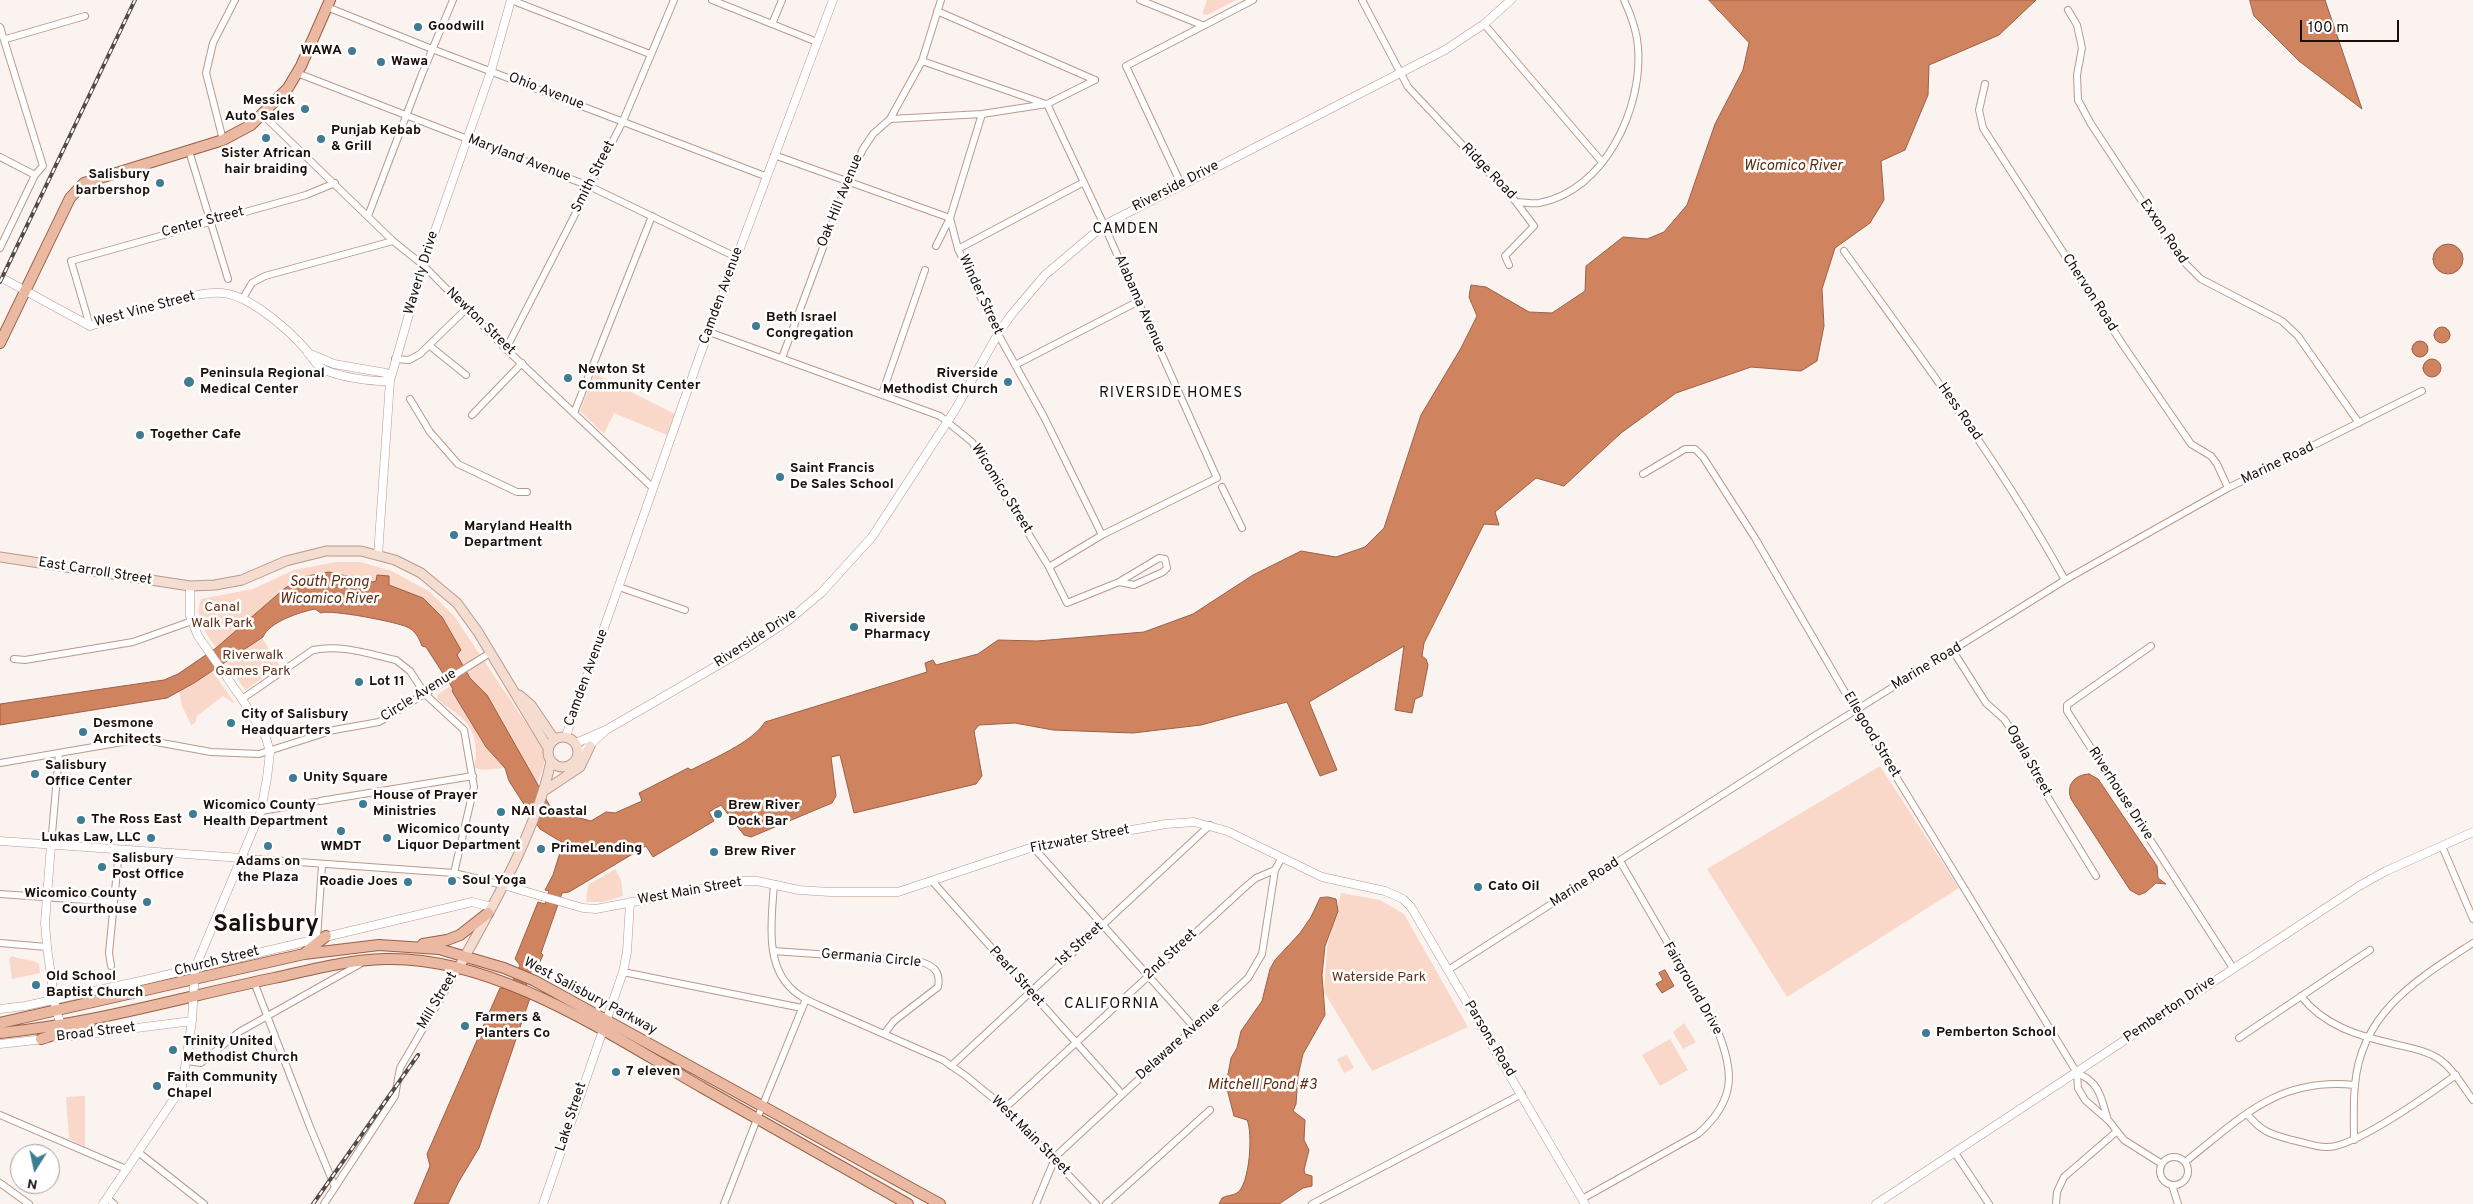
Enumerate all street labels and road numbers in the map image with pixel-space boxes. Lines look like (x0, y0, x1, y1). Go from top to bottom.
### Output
street label: Ohio Avenue (506, 70, 586, 114)
street label: Maryland Avenue (465, 132, 573, 186)
street label: Smith Street (569, 138, 619, 216)
street label: Ridge Road (1457, 140, 1519, 204)
street label: Oak Hill Avenue (815, 152, 867, 250)
street label: Riverside Drive (1130, 158, 1222, 216)
street label: Exxon Road (2135, 197, 2191, 267)
street label: Center Street (160, 204, 246, 242)
street label: Waverly Drive (401, 229, 443, 317)
street label: Camden Avenue (697, 245, 747, 347)
street label: Chervon Road (2058, 251, 2120, 335)
street label: Winder Street (954, 252, 1006, 338)
street label: Alabama Avenue (1110, 252, 1168, 356)
street label: Newton Street (442, 285, 518, 359)
street label: West Vine Street (93, 288, 197, 332)
street label: Hess Road (1933, 380, 1985, 444)
street label: Marine Road (2239, 439, 2317, 489)
street label: Wicomico Street (967, 441, 1035, 537)
street label: East Carroll Street (37, 555, 153, 589)
street label: Riverside Drive (712, 606, 800, 672)
street label: Camden Avenue (562, 627, 612, 729)
street label: Marine Road (1889, 640, 1965, 694)
street label: Circle Avenue (378, 666, 460, 726)
street label: Ellegood Street (1839, 689, 1903, 781)
street label: Ogala Street (2002, 723, 2054, 799)
street label: Riverhouse Drive (2084, 744, 2156, 844)
street label: Fitzwater Street (1029, 822, 1131, 858)
street label: Marine Road (1547, 855, 1623, 911)
street label: West Main Street (637, 875, 743, 909)
street label: 1st Street (1053, 919, 1107, 971)
street label: 2nd Street (1141, 926, 1201, 984)
street label: Fairground Drive (1659, 940, 1725, 1038)
street label: Church Street (173, 943, 261, 981)
street label: Pearl Street (985, 944, 1047, 1010)
street label: Germania Circle (820, 946, 922, 972)
street label: West Salisbury Parkway (520, 955, 660, 1039)
street label: Mill Street (414, 969, 462, 1033)
street label: Pemberton Drive (2121, 973, 2219, 1047)
street label: Parsons Road (1460, 998, 1518, 1080)
street label: Delaware Avenue (1133, 1000, 1225, 1084)
street label: Broad Street (55, 1020, 137, 1046)
street label: Lake Street (553, 1080, 591, 1154)
street label: West Main Street (987, 1093, 1073, 1179)

